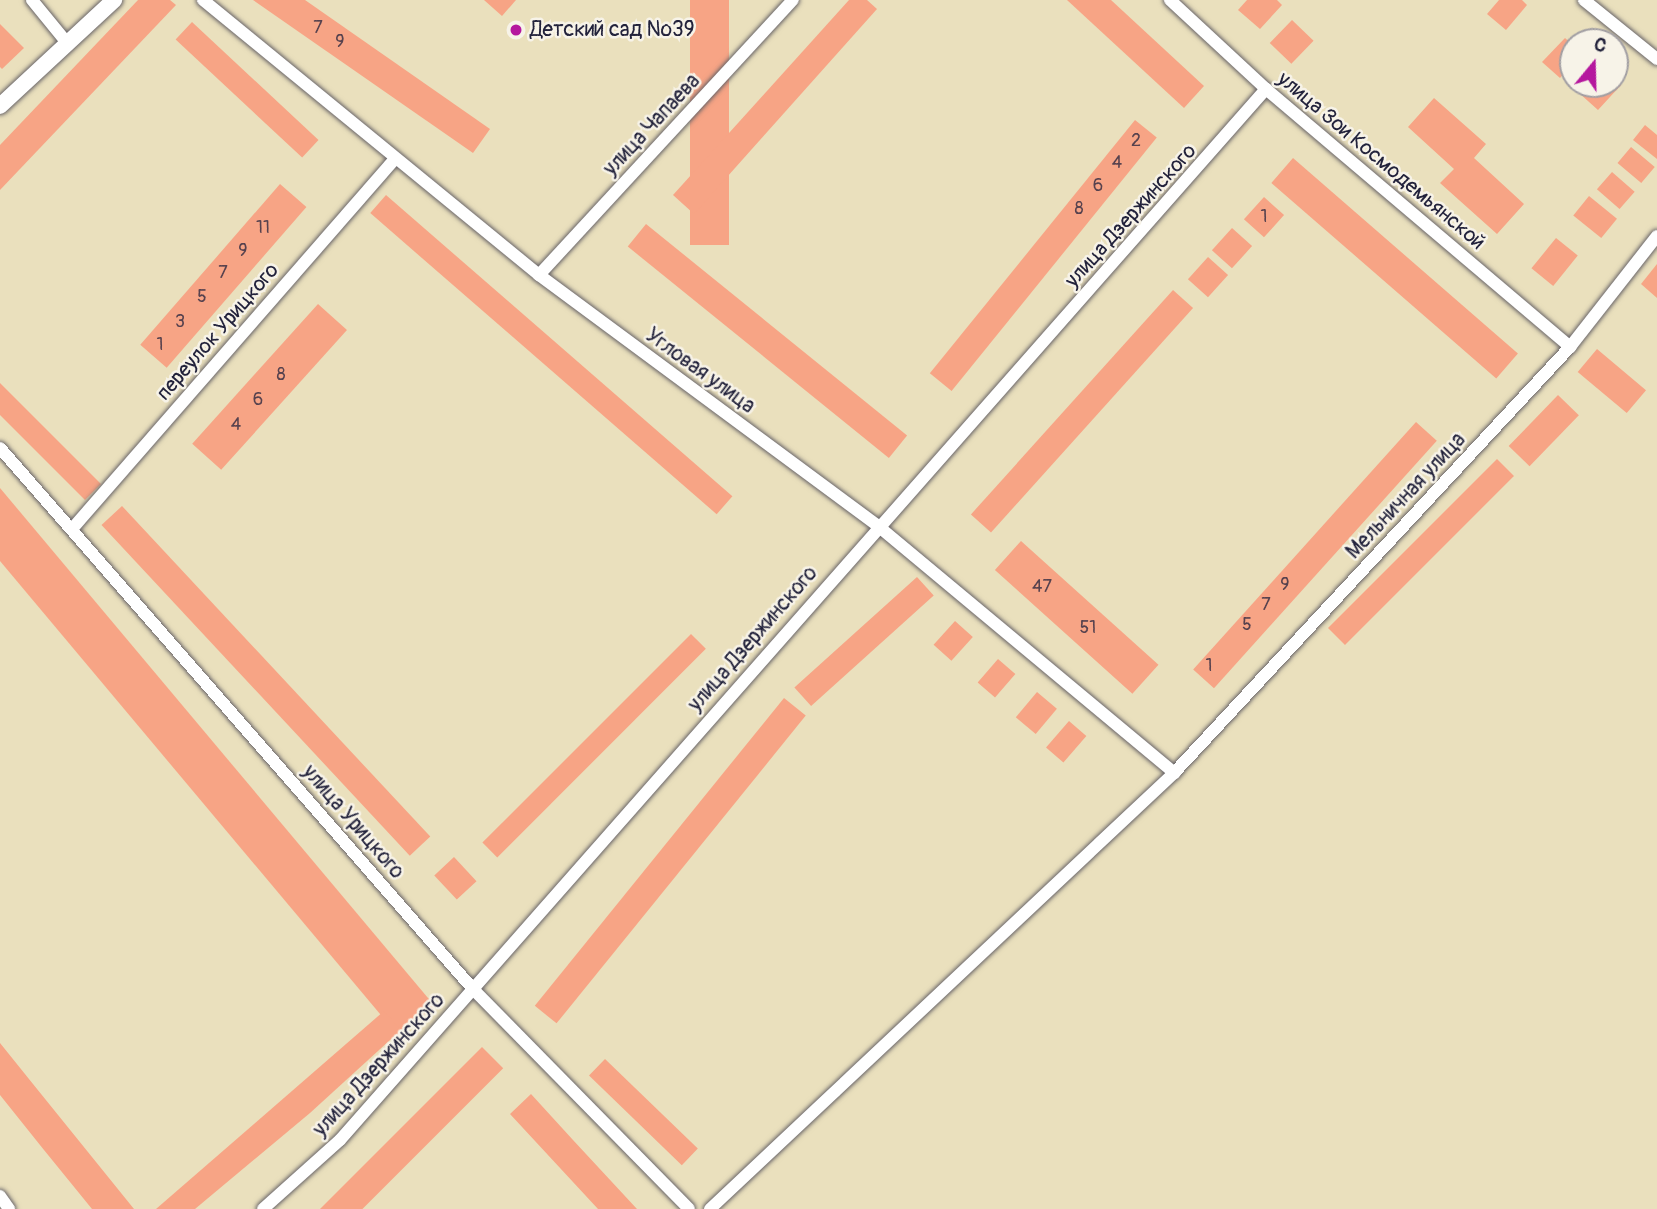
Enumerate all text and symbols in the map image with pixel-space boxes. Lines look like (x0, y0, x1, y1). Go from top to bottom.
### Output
house number: 7 (313, 17, 323, 39)
place label: Детский сад №39 (530, 17, 695, 43)
marker: Детский сад №39 (508, 22, 524, 38)
north arrow (1559, 28, 1629, 98)
house number: 9 (335, 31, 345, 53)
text: С (1591, 32, 1610, 58)
street label: улица Зои Космодемьянской (1272, 67, 1490, 255)
street label: улица Чапаева (598, 69, 706, 181)
house number: 2 (1131, 130, 1141, 152)
street label: улица Дзержинского (1060, 139, 1202, 293)
house number: 4 (1112, 152, 1122, 174)
house number: 6 (1093, 175, 1103, 197)
house number: 8 (1074, 198, 1084, 220)
house number: 1 (1260, 206, 1268, 228)
house number: 11 (256, 217, 270, 239)
house number: 9 (238, 240, 248, 262)
street label: переулок Урицкого (152, 258, 284, 406)
house number: 7 (218, 262, 228, 284)
house number: 5 (197, 286, 207, 308)
house number: 3 (175, 311, 185, 333)
street label: Угловая улица (640, 323, 760, 419)
house number: 1 (156, 334, 164, 356)
house number: 8 (276, 364, 286, 386)
house number: 6 (253, 389, 263, 411)
house number: 4 (231, 414, 241, 436)
street label: Мельничная улица (1341, 428, 1471, 564)
street label: улица Дзержинского (683, 561, 823, 717)
house number: 9 (1280, 574, 1290, 596)
house number: 47 (1032, 576, 1052, 598)
house number: 7 (1261, 594, 1271, 616)
house number: 5 (1242, 614, 1252, 636)
house number: 51 (1080, 617, 1096, 639)
house number: 1 (1205, 655, 1213, 677)
street label: улица Урицкого (297, 760, 409, 884)
street label: улица Дзержинского (308, 988, 450, 1142)

